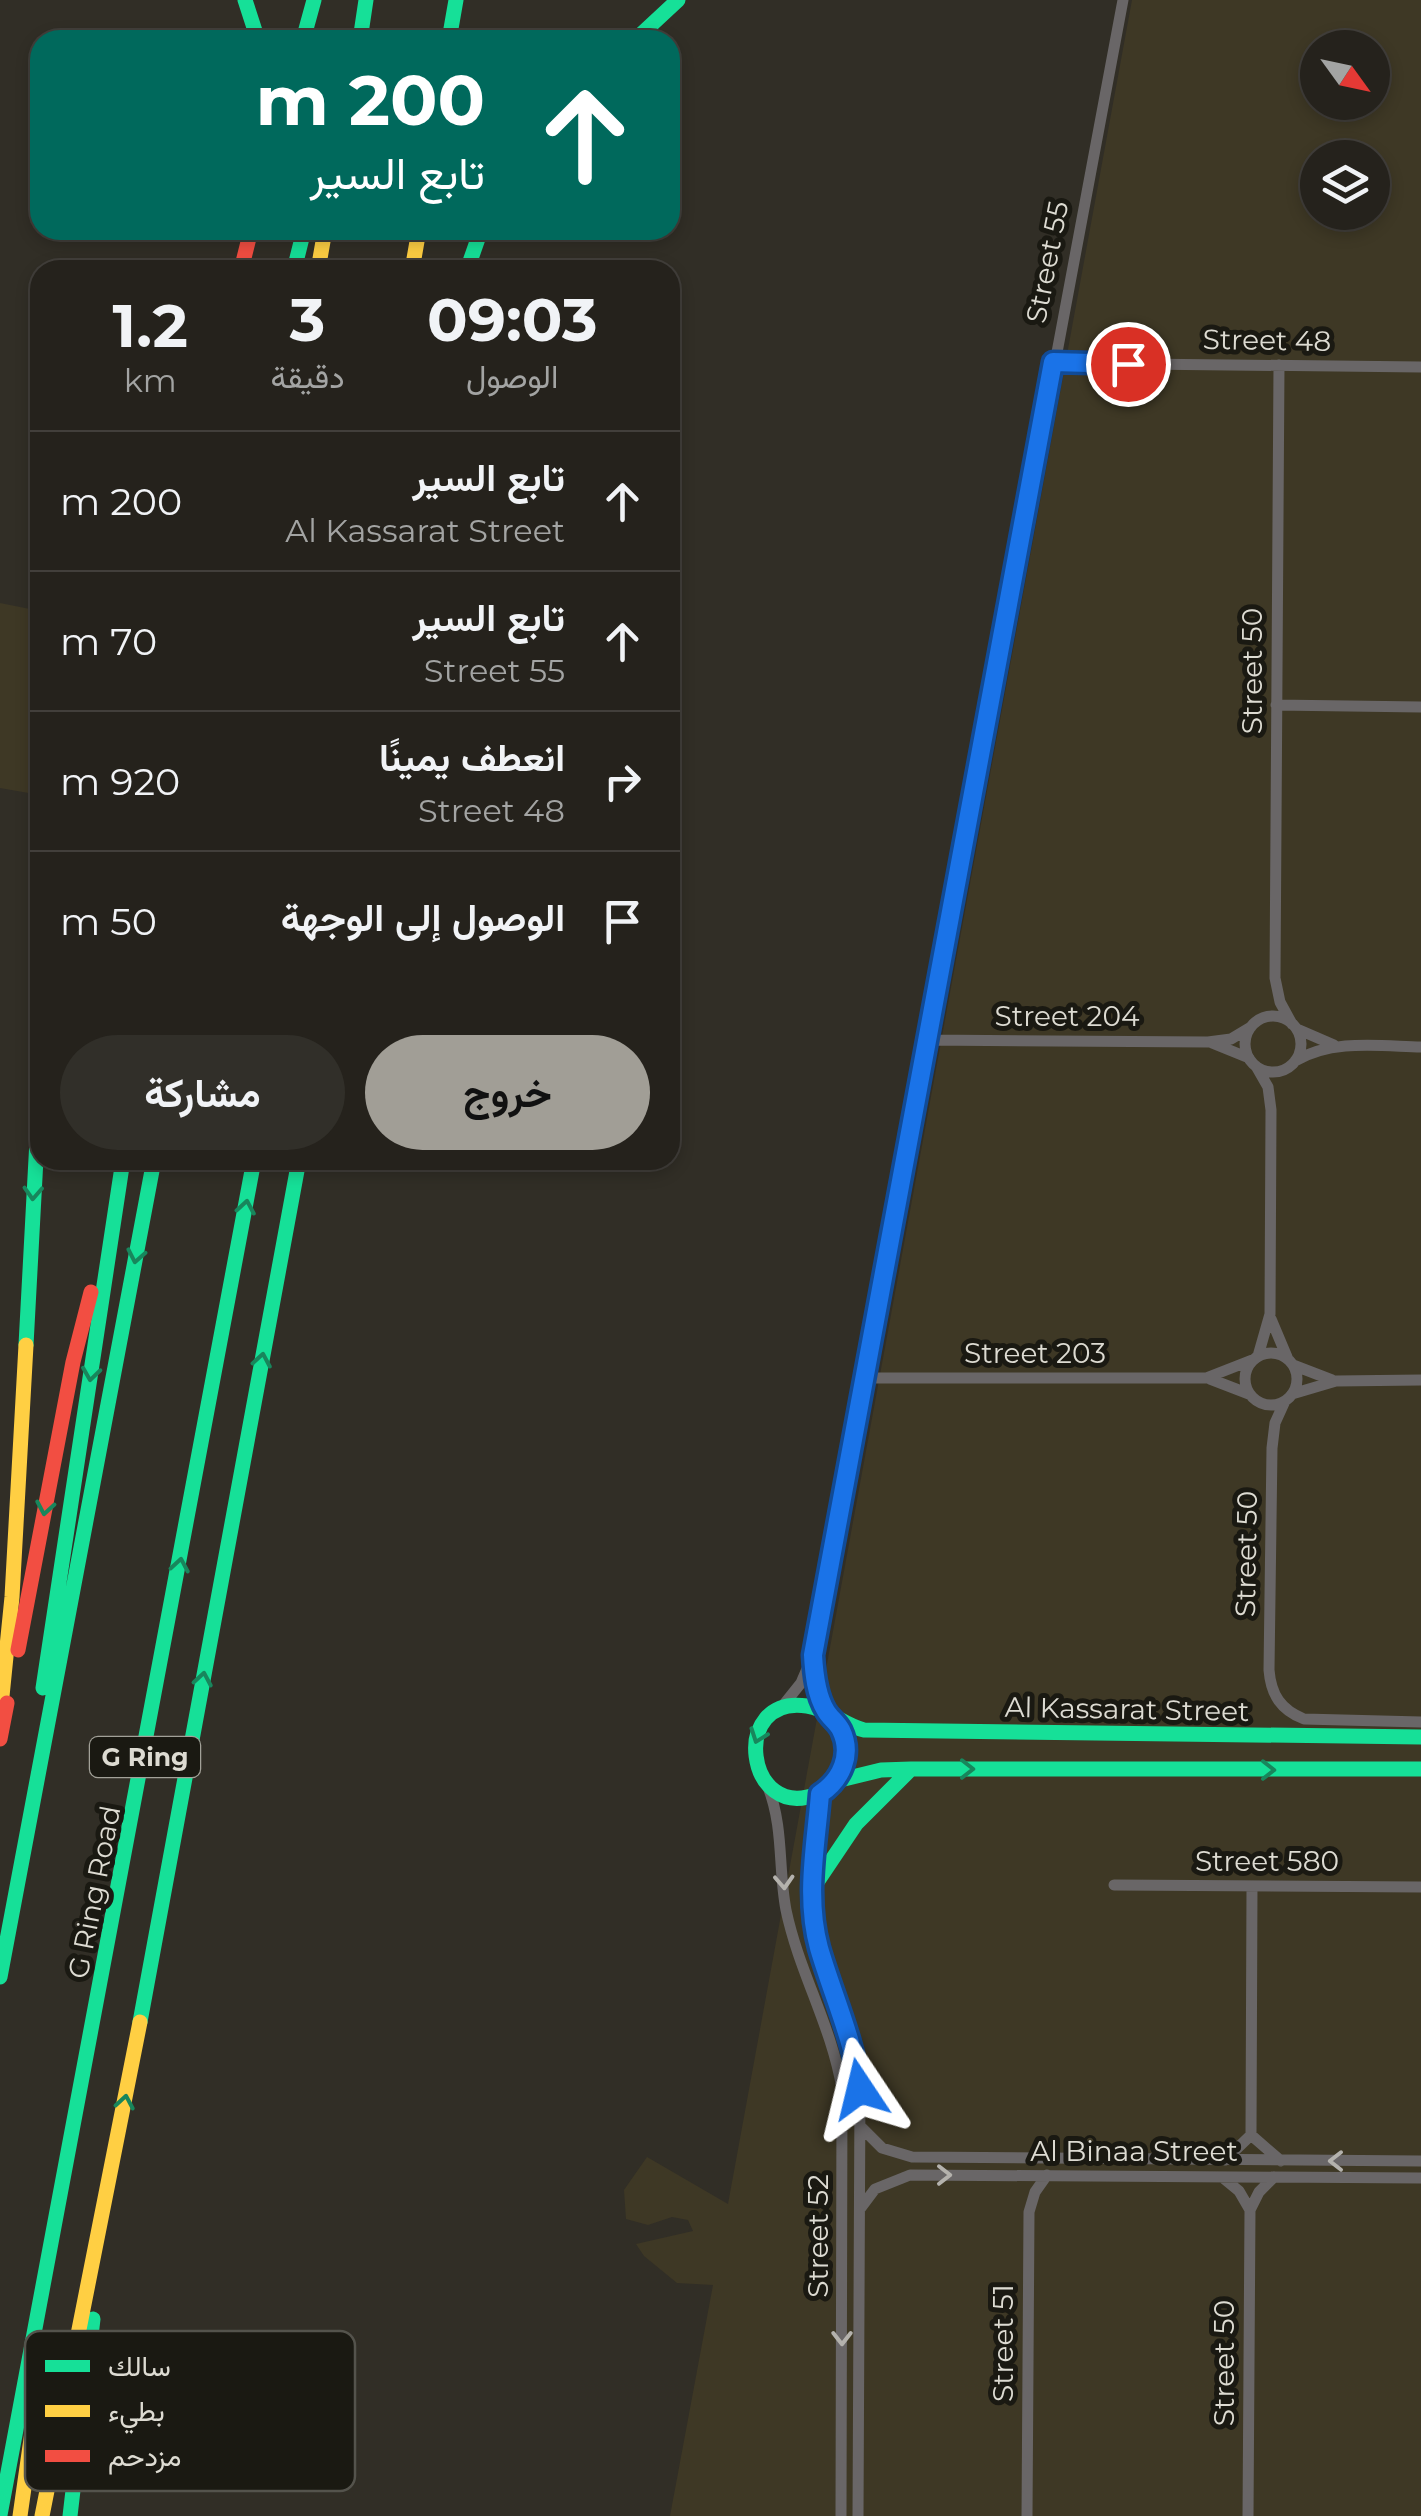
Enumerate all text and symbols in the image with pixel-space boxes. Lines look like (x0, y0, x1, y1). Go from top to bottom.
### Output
north arrow (1300, 30, 1390, 120)
map controls (1300, 30, 1390, 230)
text: 200 m (255, 57, 485, 143)
icon: ahead (520, 70, 650, 200)
button: layers (1300, 140, 1390, 230)
text: تابع السير (310, 145, 485, 200)
street label: Street 55 (1019, 198, 1075, 326)
text: 3 (290, 283, 325, 356)
text: 09:03 (427, 283, 597, 356)
text: 1.2 (113, 289, 188, 362)
pin (1086, 322, 1171, 407)
street label: Street 48 (1202, 322, 1332, 358)
icon: arrive (1101, 337, 1156, 392)
text: دقيقة (270, 357, 345, 396)
text: الوصول (466, 357, 558, 396)
text: km (124, 361, 177, 400)
text: تابع السير (413, 454, 565, 501)
icon: ahead (595, 474, 650, 529)
text: 200 m (60, 478, 182, 525)
text: Al Kassarat Street (285, 511, 565, 550)
text: تابع السير (413, 594, 565, 641)
street label: Street 50 (1235, 608, 1269, 734)
icon: ahead (595, 614, 650, 669)
text: 70 m (60, 618, 157, 665)
text: Street 55 (424, 651, 565, 690)
text: انعطف يمينًا (379, 734, 565, 781)
icon: right (595, 754, 650, 809)
text: 920 m (60, 758, 180, 805)
text: Street 48 (418, 791, 565, 830)
text: الوصول إلى الوجهة (281, 894, 565, 941)
icon: arrive (595, 894, 650, 949)
text: 50 m (60, 898, 157, 945)
street label: Street 204 (995, 999, 1140, 1033)
button: مشاركة (60, 1035, 345, 1150)
button: خروج (365, 1035, 650, 1150)
one-way arrow (23, 1186, 44, 1202)
one-way arrow (234, 1199, 255, 1216)
one-way arrow (126, 1248, 147, 1264)
street label: Street 203 (964, 1336, 1106, 1370)
one-way arrow (251, 1351, 272, 1368)
one-way arrow (82, 1366, 103, 1382)
street label: Street 50 (1228, 1491, 1264, 1617)
one-way arrow (36, 1499, 57, 1516)
one-way arrow (169, 1557, 190, 1573)
one-way arrow (192, 1671, 213, 1687)
street label: Al Kassarat Street (1004, 1690, 1250, 1728)
one-way arrow (750, 1726, 770, 1744)
road number: G Ring (90, 1737, 200, 1777)
one-way arrow (960, 1758, 975, 1780)
one-way arrow (1262, 1759, 1277, 1781)
street label: G Ring Road (61, 1803, 127, 1981)
street label: Street 580 (1195, 1844, 1339, 1878)
one-way arrow (773, 1875, 794, 1891)
position arrow (808, 2037, 912, 2141)
one-way arrow (114, 2094, 135, 2110)
street label: Al Binaa Street (1030, 2134, 1238, 2168)
one-way arrow (1327, 2150, 1342, 2172)
one-way arrow (936, 2164, 952, 2186)
street label: Street 52 (801, 2174, 835, 2298)
street label: Street 51 (986, 2284, 1020, 2402)
street label: Street 50 (1207, 2300, 1241, 2426)
legend (25, 2331, 355, 2491)
one-way arrow (831, 2332, 853, 2347)
text: سالك (108, 2349, 171, 2383)
text: بطيء (108, 2394, 165, 2434)
text: مزدحم (108, 2439, 181, 2475)

